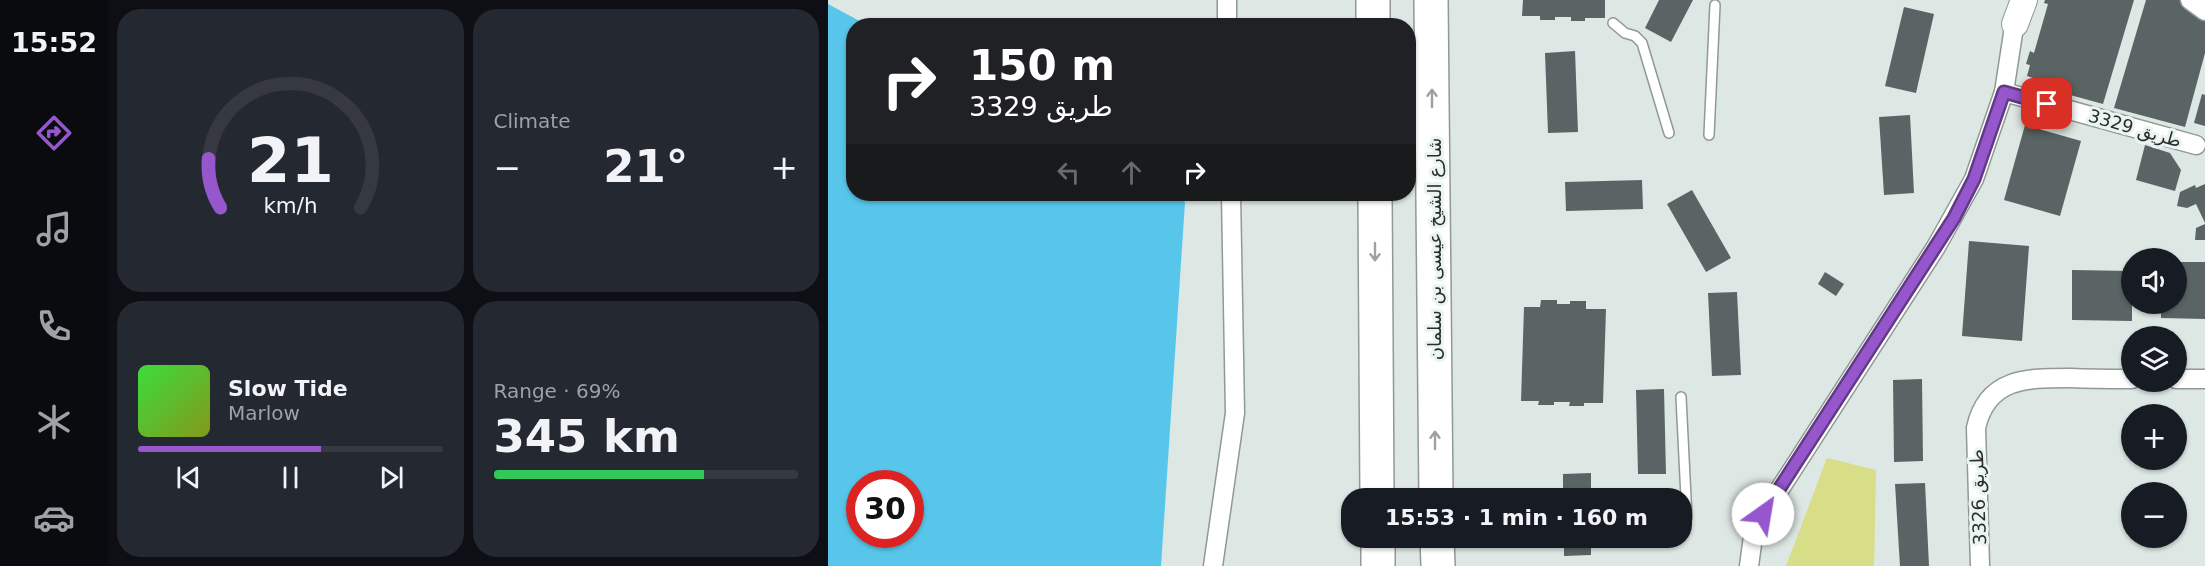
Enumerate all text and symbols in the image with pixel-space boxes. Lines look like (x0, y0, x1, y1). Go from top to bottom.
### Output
text: 15:52 (11, 27, 97, 58)
text: 150 m (969, 41, 1115, 90)
icon: right (870, 42, 948, 120)
pin (2021, 78, 2072, 129)
icon: arrive (2030, 87, 2063, 120)
one-way arrow (1426, 88, 1438, 108)
text: طريق 3329 (969, 91, 1113, 122)
street label: طريق 3329 (2086, 105, 2184, 152)
text: Climate (494, 109, 570, 133)
icon: directions (33, 112, 75, 154)
text: 21 (247, 124, 334, 197)
street label: شارع الشيخ عيسى بن سلمان (1424, 138, 1446, 360)
text: 21° (603, 140, 688, 193)
text: − (494, 148, 521, 187)
text: + (770, 148, 798, 187)
icon: left (1052, 156, 1085, 189)
icon: ahead (1115, 156, 1148, 189)
icon: right (1178, 156, 1211, 189)
text: km/h (263, 193, 317, 218)
icon: music (33, 208, 75, 250)
one-way arrow (1369, 241, 1381, 261)
map controls (2121, 248, 2187, 548)
button: sound (2121, 248, 2187, 314)
icon: phone (33, 305, 75, 347)
button: layers (2121, 326, 2187, 392)
text: Slow Tide (228, 376, 348, 401)
text: Range · 69% (494, 379, 620, 403)
icon: climate (33, 401, 75, 443)
text: Marlow (228, 401, 300, 425)
button: + (2121, 404, 2187, 470)
text: 345 km (494, 410, 680, 463)
one-way arrow (1429, 430, 1441, 450)
street label: طريق 3326 (1966, 449, 1991, 545)
icon: previous (172, 461, 205, 494)
icon: pause (274, 461, 307, 494)
icon: next (375, 461, 408, 494)
speed limit sign: 30 (846, 470, 924, 548)
position arrow (1731, 482, 1795, 546)
button: − (2121, 482, 2187, 548)
icon: car (33, 497, 75, 539)
text: 15:53 · 1 min · 160 m (1385, 505, 1648, 530)

